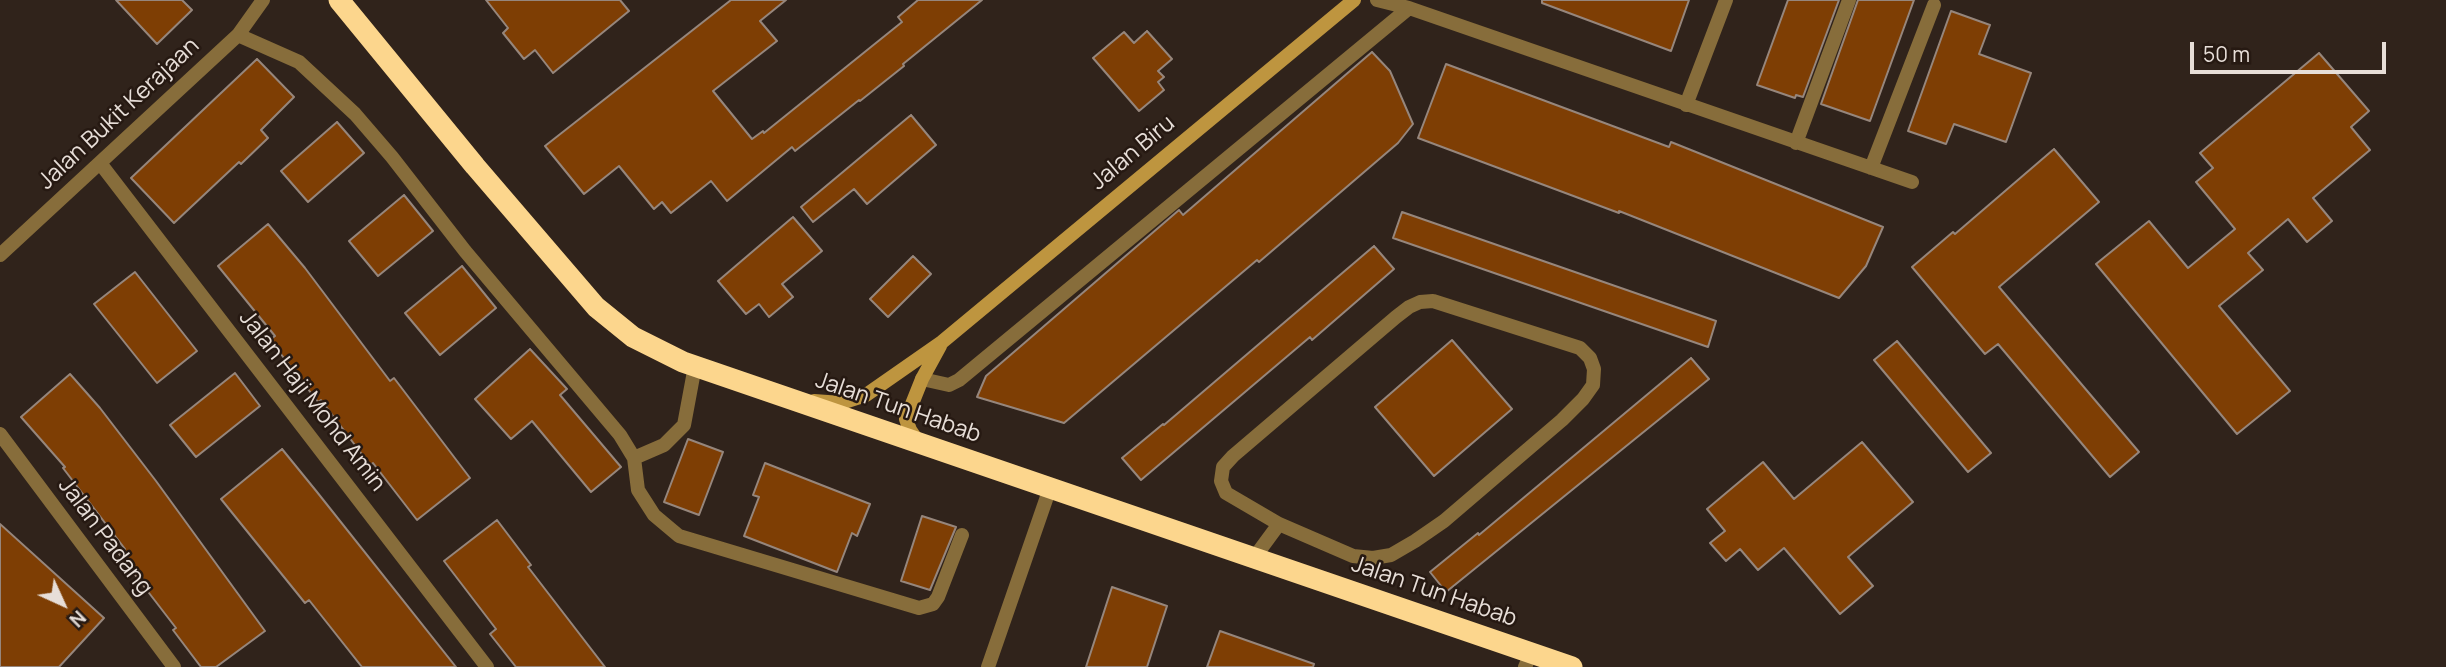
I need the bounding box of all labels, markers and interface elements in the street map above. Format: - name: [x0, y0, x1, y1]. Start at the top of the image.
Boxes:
- scale bar: [2194, 28, 2390, 72]
- street label: Jalan Bukit Kerajaan: [33, 32, 205, 196]
- text: 50 m: [2203, 40, 2250, 68]
- street label: Jalan Biru: [1085, 110, 1181, 196]
- street label: Jalan Haji Mohd Amin: [233, 305, 391, 497]
- street label: Jalan Tun Habab: [812, 367, 984, 449]
- street label: Jalan Padang: [52, 473, 158, 601]
- street label: Jalan Tun Habab: [1348, 551, 1520, 633]
- north arrow: [28, 569, 98, 639]
- text: N: [64, 605, 92, 633]

